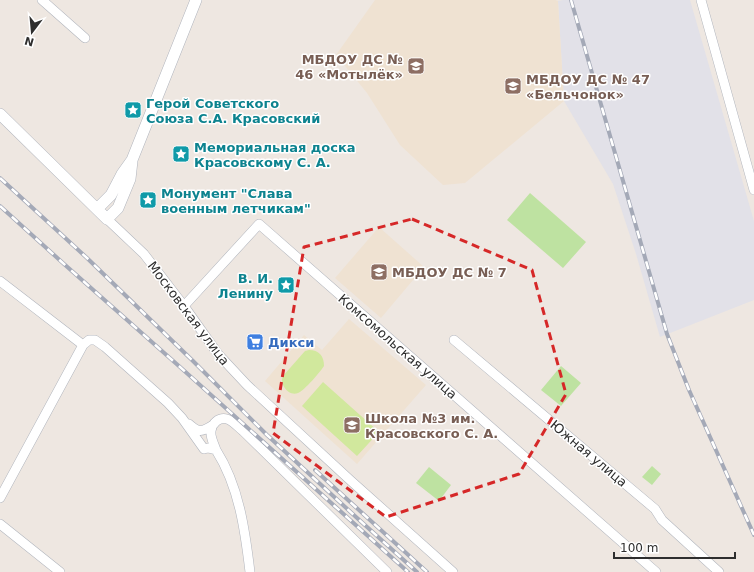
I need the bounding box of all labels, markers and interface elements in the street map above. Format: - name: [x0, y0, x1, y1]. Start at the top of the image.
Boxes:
- north arrow: [12, 12, 52, 52]
- text: N: [23, 34, 36, 49]
- place label: МБДОУ ДC № 46 «Мотылёк»: [295, 52, 403, 82]
- school or university icon: МБДОУ ДC № 46 «Мотылёк»: [406, 56, 426, 76]
- place label: МБДОУ ДС № 47 «Бельчонок»: [526, 72, 650, 102]
- school or university icon: МБДОУ ДС № 47 «Бельчонок»: [503, 76, 523, 96]
- place label: Герой Советского Союза С.А. Красовский: [146, 96, 320, 126]
- place icon: Герой Советского Союза С.А. Красовский: [123, 100, 143, 120]
- place label: Мемориальная доска Красовскому С. А.: [194, 140, 356, 170]
- place icon: Мемориальная доска Красовскому С. А.: [171, 144, 191, 164]
- place label: Монумент "Слава военным летчикам": [161, 186, 311, 216]
- place icon: Монумент "Слава военным летчикам": [138, 190, 158, 210]
- street label: Московская улица: [145, 258, 233, 368]
- school or university icon: МБДОУ ДС № 7: [369, 262, 389, 282]
- place label: МБДОУ ДС № 7: [392, 265, 507, 280]
- place label: В. И. Ленину: [218, 271, 274, 301]
- place icon: В. И. Ленину: [276, 275, 296, 295]
- street label: Комсомольская улица: [335, 291, 460, 402]
- supermarket icon: Дикси: [245, 332, 265, 352]
- place label: Дикси: [268, 335, 314, 350]
- place label: Школа №3 им. Красовского С. А.: [365, 411, 498, 441]
- school or university icon: Школа №3 им. Красовского С. А.: [342, 415, 362, 435]
- street label: Южная улица: [547, 417, 630, 490]
- scale bar: [614, 534, 735, 560]
- text: 100 m: [620, 541, 658, 555]

